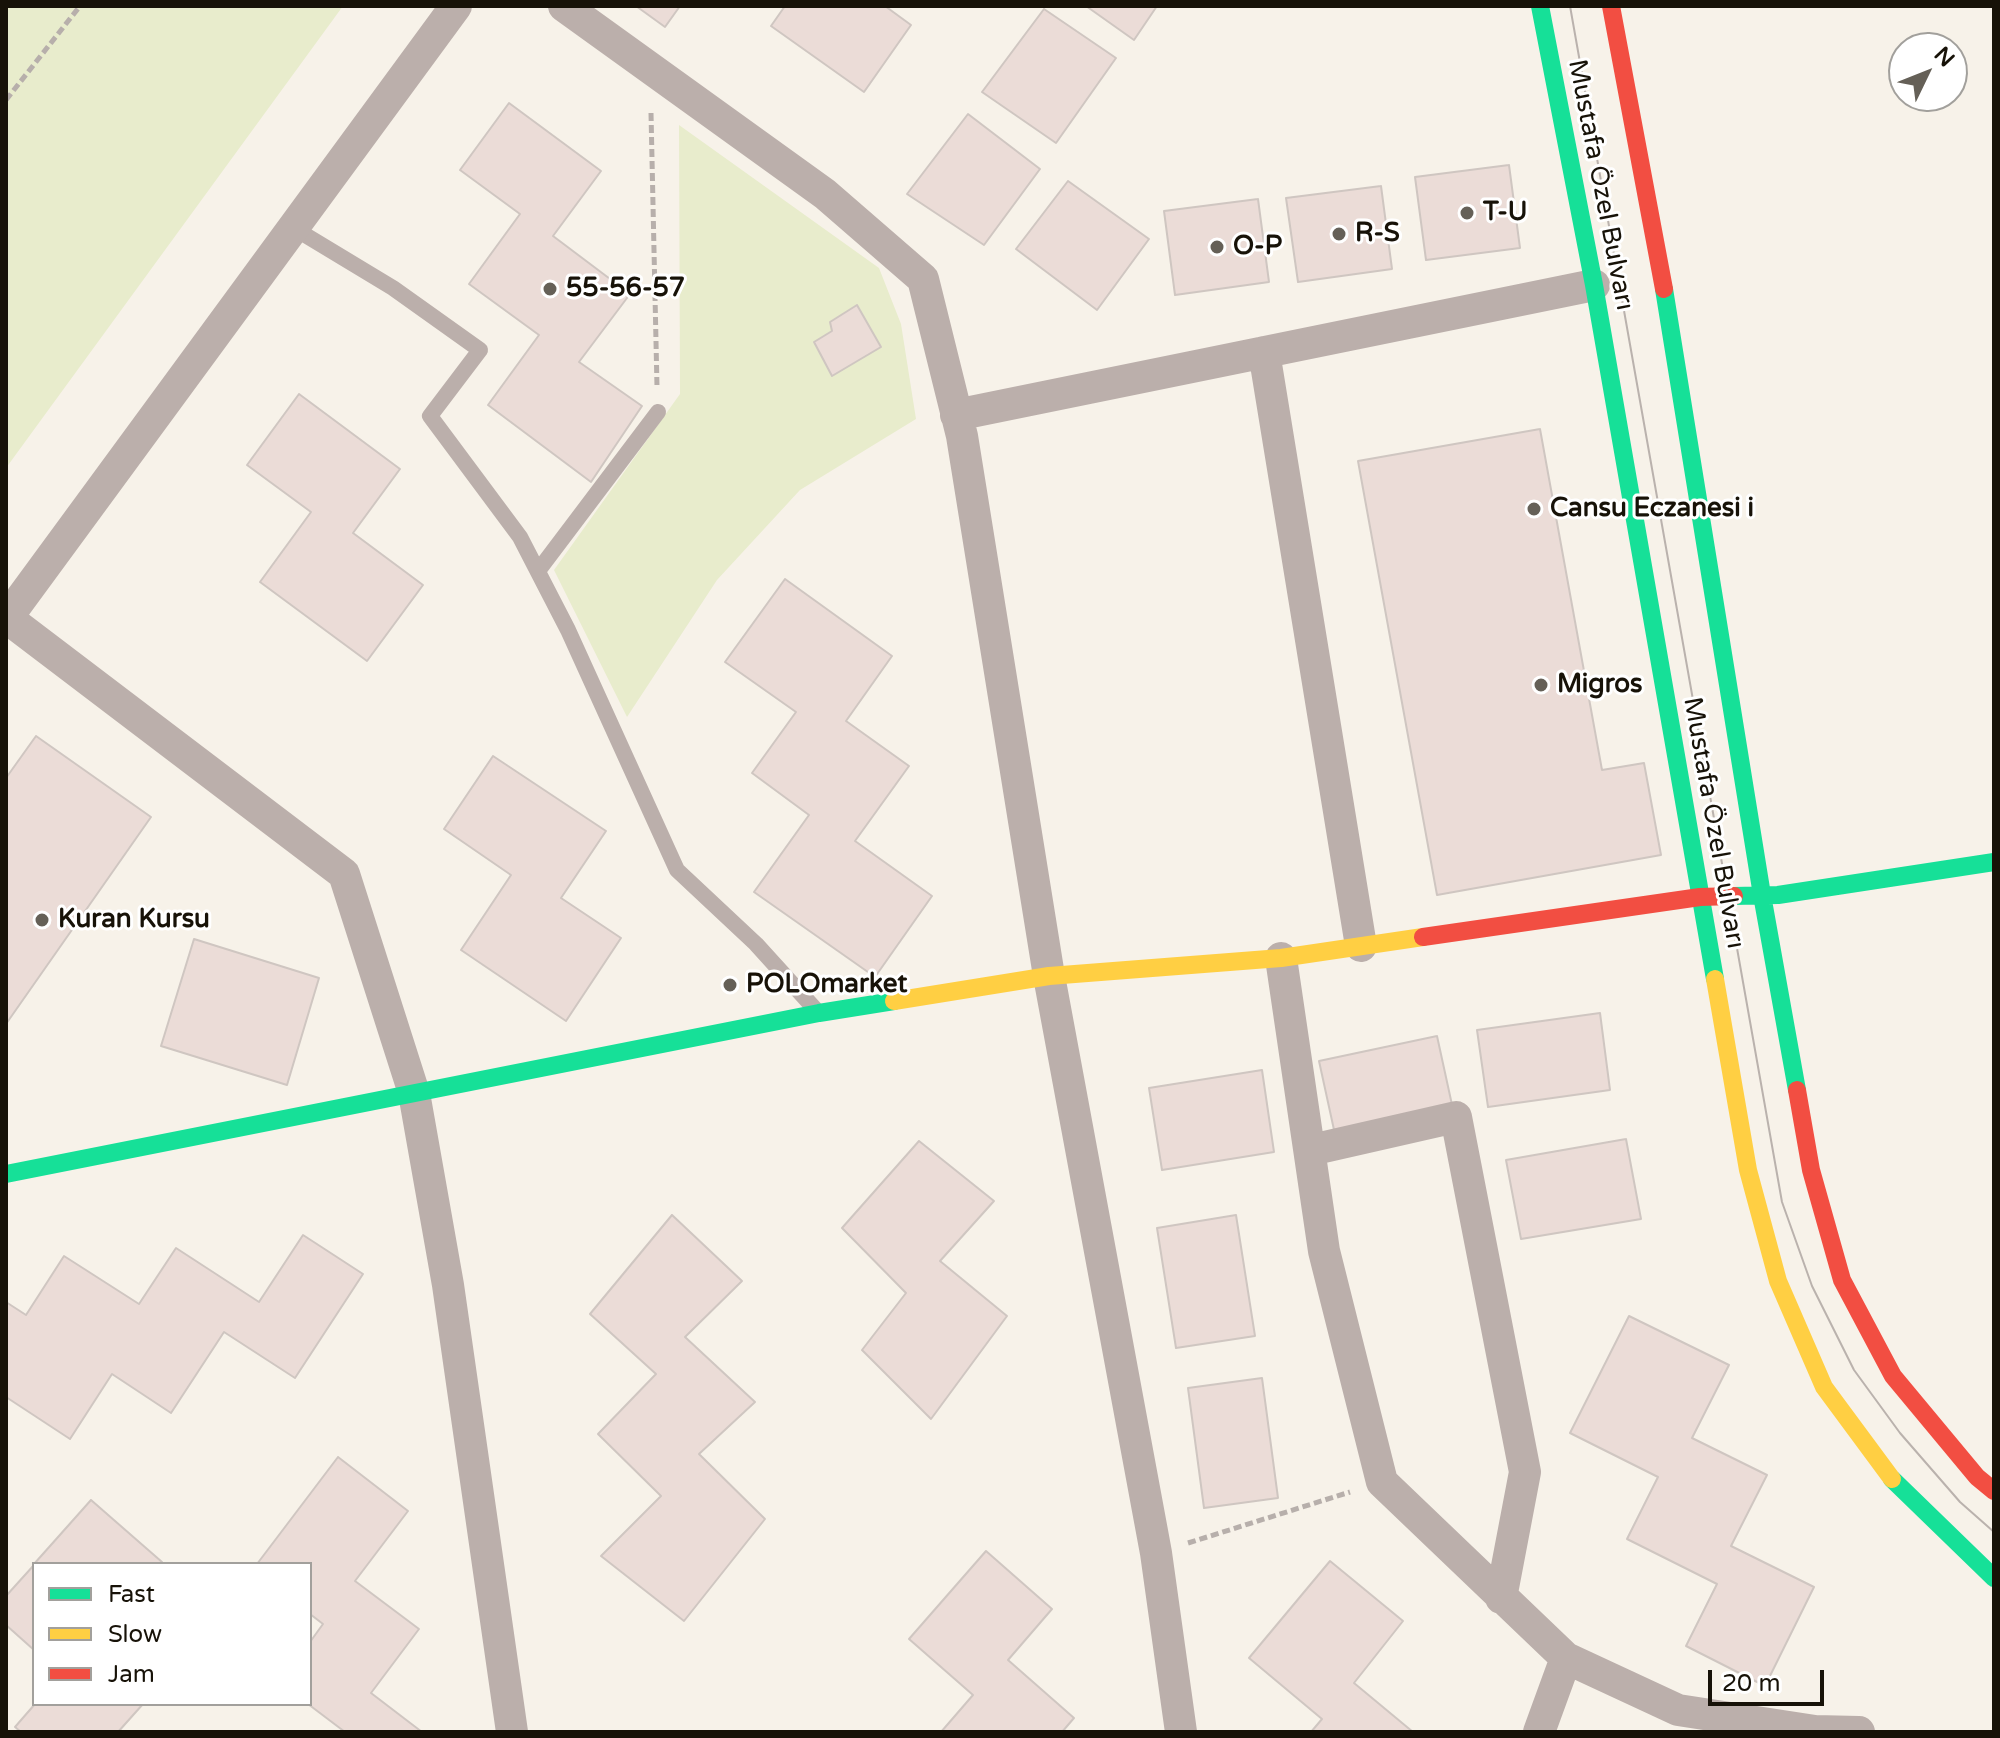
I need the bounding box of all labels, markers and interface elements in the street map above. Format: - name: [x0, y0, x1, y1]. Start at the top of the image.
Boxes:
- north arrow: [1888, 32, 1968, 112]
- text: N: [1929, 42, 1960, 72]
- street label: Mustafa Özel Bulvarı: [1560, 57, 1640, 313]
- place label: T-U: [1483, 197, 1527, 229]
- marker: T-U: [1458, 204, 1476, 222]
- place label: R-S: [1355, 218, 1400, 250]
- marker: R-S: [1330, 225, 1348, 243]
- place label: O-P: [1233, 231, 1282, 263]
- marker: O-P: [1208, 238, 1226, 256]
- place label: 55-56-57: [566, 273, 685, 305]
- marker: 55-56-57: [541, 280, 559, 298]
- place label: Cansu Eczanesi i: [1550, 493, 1754, 525]
- marker: Cansu Eczanesi i: [1525, 500, 1543, 518]
- place label: Migros: [1557, 669, 1643, 701]
- marker: Migros: [1532, 676, 1550, 694]
- street label: Mustafa Özel Bulvarı: [1676, 695, 1750, 951]
- place label: Kuran Kursu: [58, 904, 210, 936]
- marker: Kuran Kursu: [33, 911, 51, 929]
- place label: POLOmarket: [746, 969, 907, 1001]
- marker: POLOmarket: [721, 976, 739, 994]
- legend: [32, 1562, 312, 1706]
- text: Fast: [108, 1580, 155, 1609]
- text: Slow: [108, 1620, 162, 1649]
- scale bar: [1712, 1654, 1828, 1704]
- text: Jam: [108, 1660, 155, 1689]
- text: 20 m: [1722, 1669, 1780, 1698]

